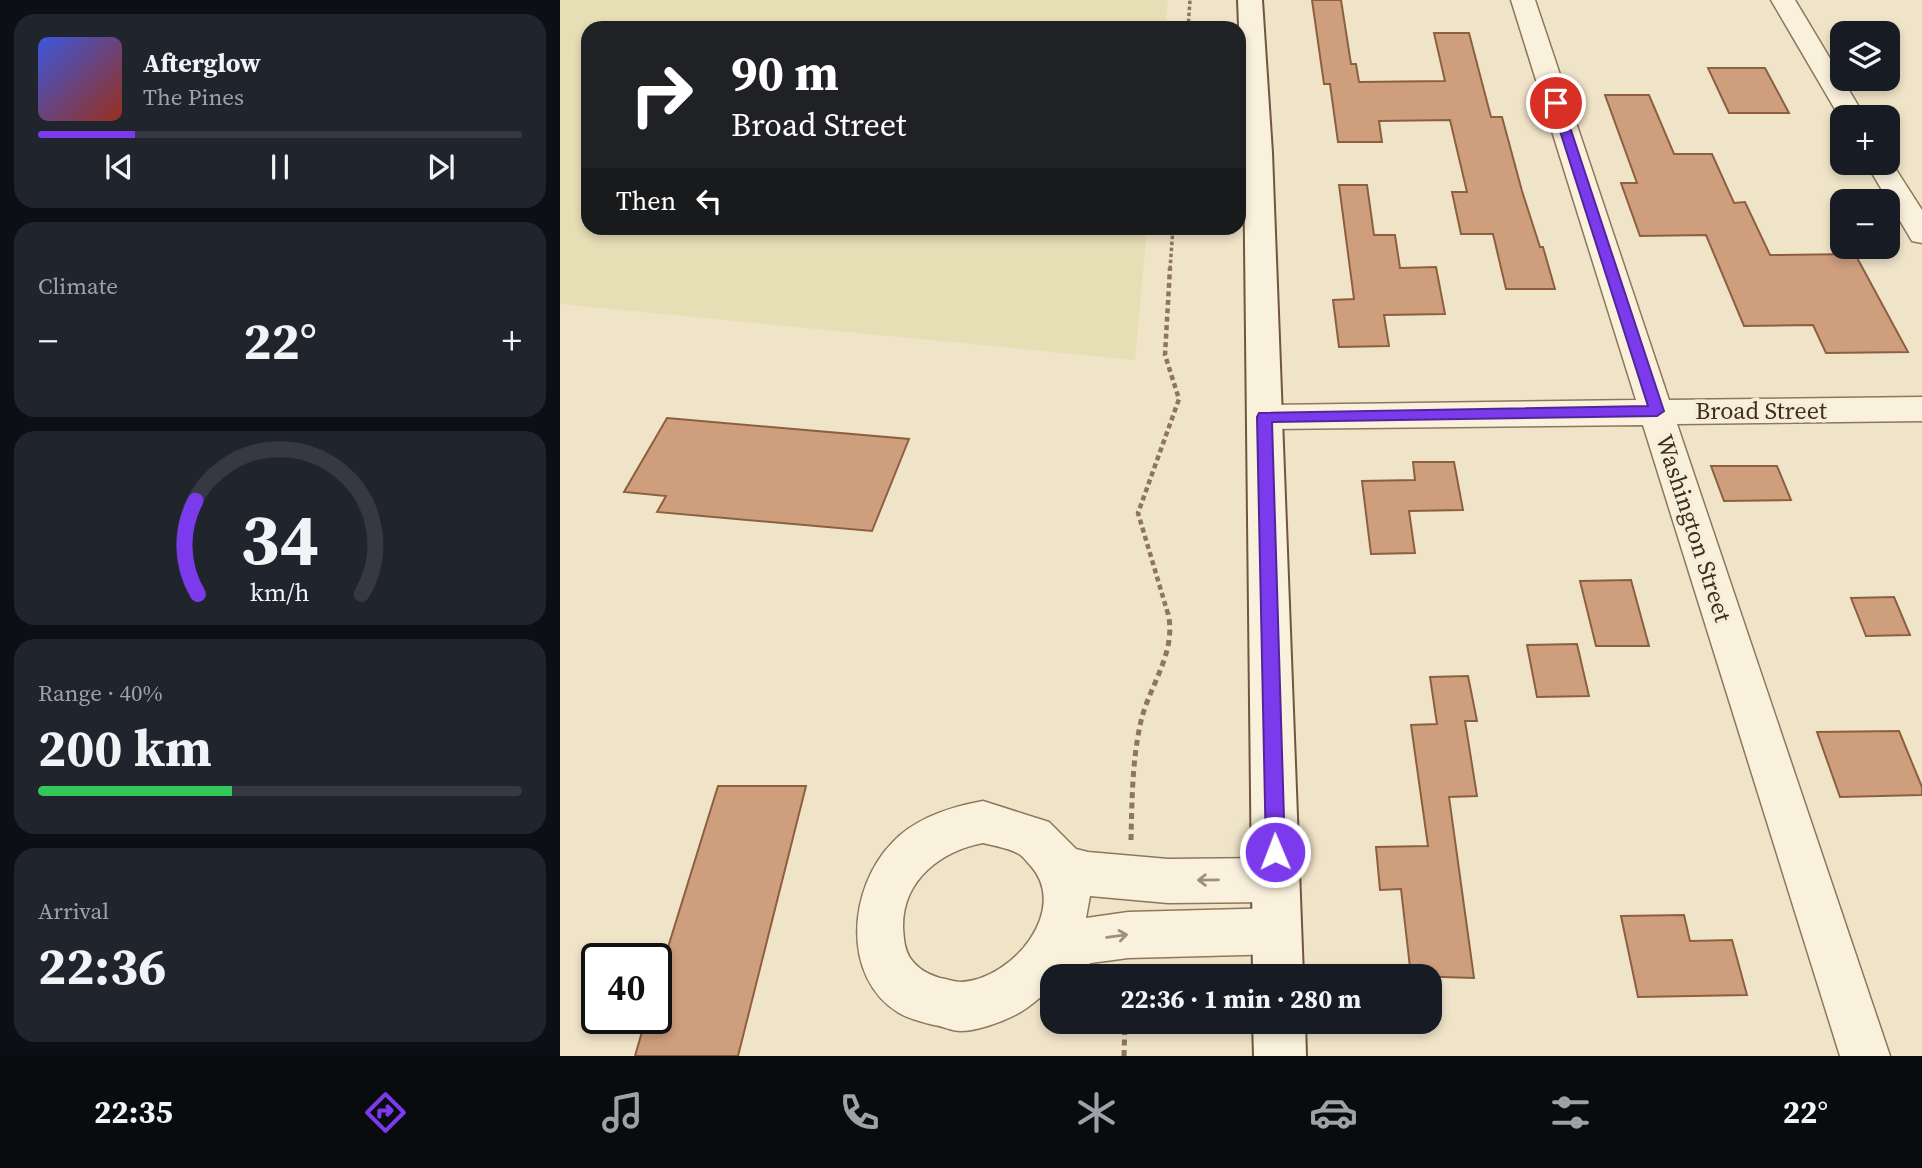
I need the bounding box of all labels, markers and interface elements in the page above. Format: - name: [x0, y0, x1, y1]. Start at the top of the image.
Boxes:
- map controls: [1830, 21, 1900, 259]
- button: layers: [1830, 21, 1900, 91]
- text: 90 m: [731, 39, 839, 106]
- text: Afterglow: [143, 45, 261, 81]
- icon: right: [616, 49, 707, 140]
- pin: [1526, 73, 1586, 133]
- text: The Pines: [143, 81, 244, 113]
- icon: arrive: [1537, 84, 1575, 122]
- text: Broad Street: [731, 103, 907, 147]
- button: +: [1830, 105, 1900, 175]
- icon: previous: [100, 148, 138, 186]
- icon: pause: [261, 148, 299, 186]
- icon: next: [422, 148, 460, 186]
- icon: left: [690, 182, 728, 220]
- text: Then: [616, 183, 676, 219]
- button: −: [1830, 189, 1900, 259]
- text: Climate: [38, 270, 118, 302]
- text: 22°: [243, 305, 317, 376]
- text: −: [38, 315, 58, 367]
- text: +: [502, 315, 522, 367]
- street label: Broad Street: [1695, 394, 1827, 427]
- street label: Washington Street: [1648, 430, 1740, 626]
- text: 34: [241, 489, 319, 588]
- text: km/h: [250, 575, 310, 609]
- text: Range · 40%: [38, 677, 163, 709]
- text: 200 km: [38, 712, 212, 783]
- position arrow: [1238, 815, 1312, 889]
- one-way arrow: [1196, 873, 1219, 887]
- text: Arrival: [38, 895, 109, 927]
- text: 22:36: [38, 930, 166, 1001]
- one-way arrow: [1105, 930, 1128, 943]
- speed limit sign: 40: [581, 943, 672, 1034]
- text: 22:36 · 1 min · 280 m: [1121, 981, 1361, 1017]
- icon: directions: [361, 1088, 410, 1137]
- icon: music: [598, 1088, 647, 1137]
- icon: phone: [835, 1088, 884, 1137]
- icon: climate: [1072, 1088, 1121, 1137]
- icon: car: [1309, 1088, 1358, 1137]
- icon: filters: [1546, 1088, 1595, 1137]
- text: 22:35: [94, 1090, 173, 1134]
- text: 22°: [1783, 1090, 1828, 1134]

